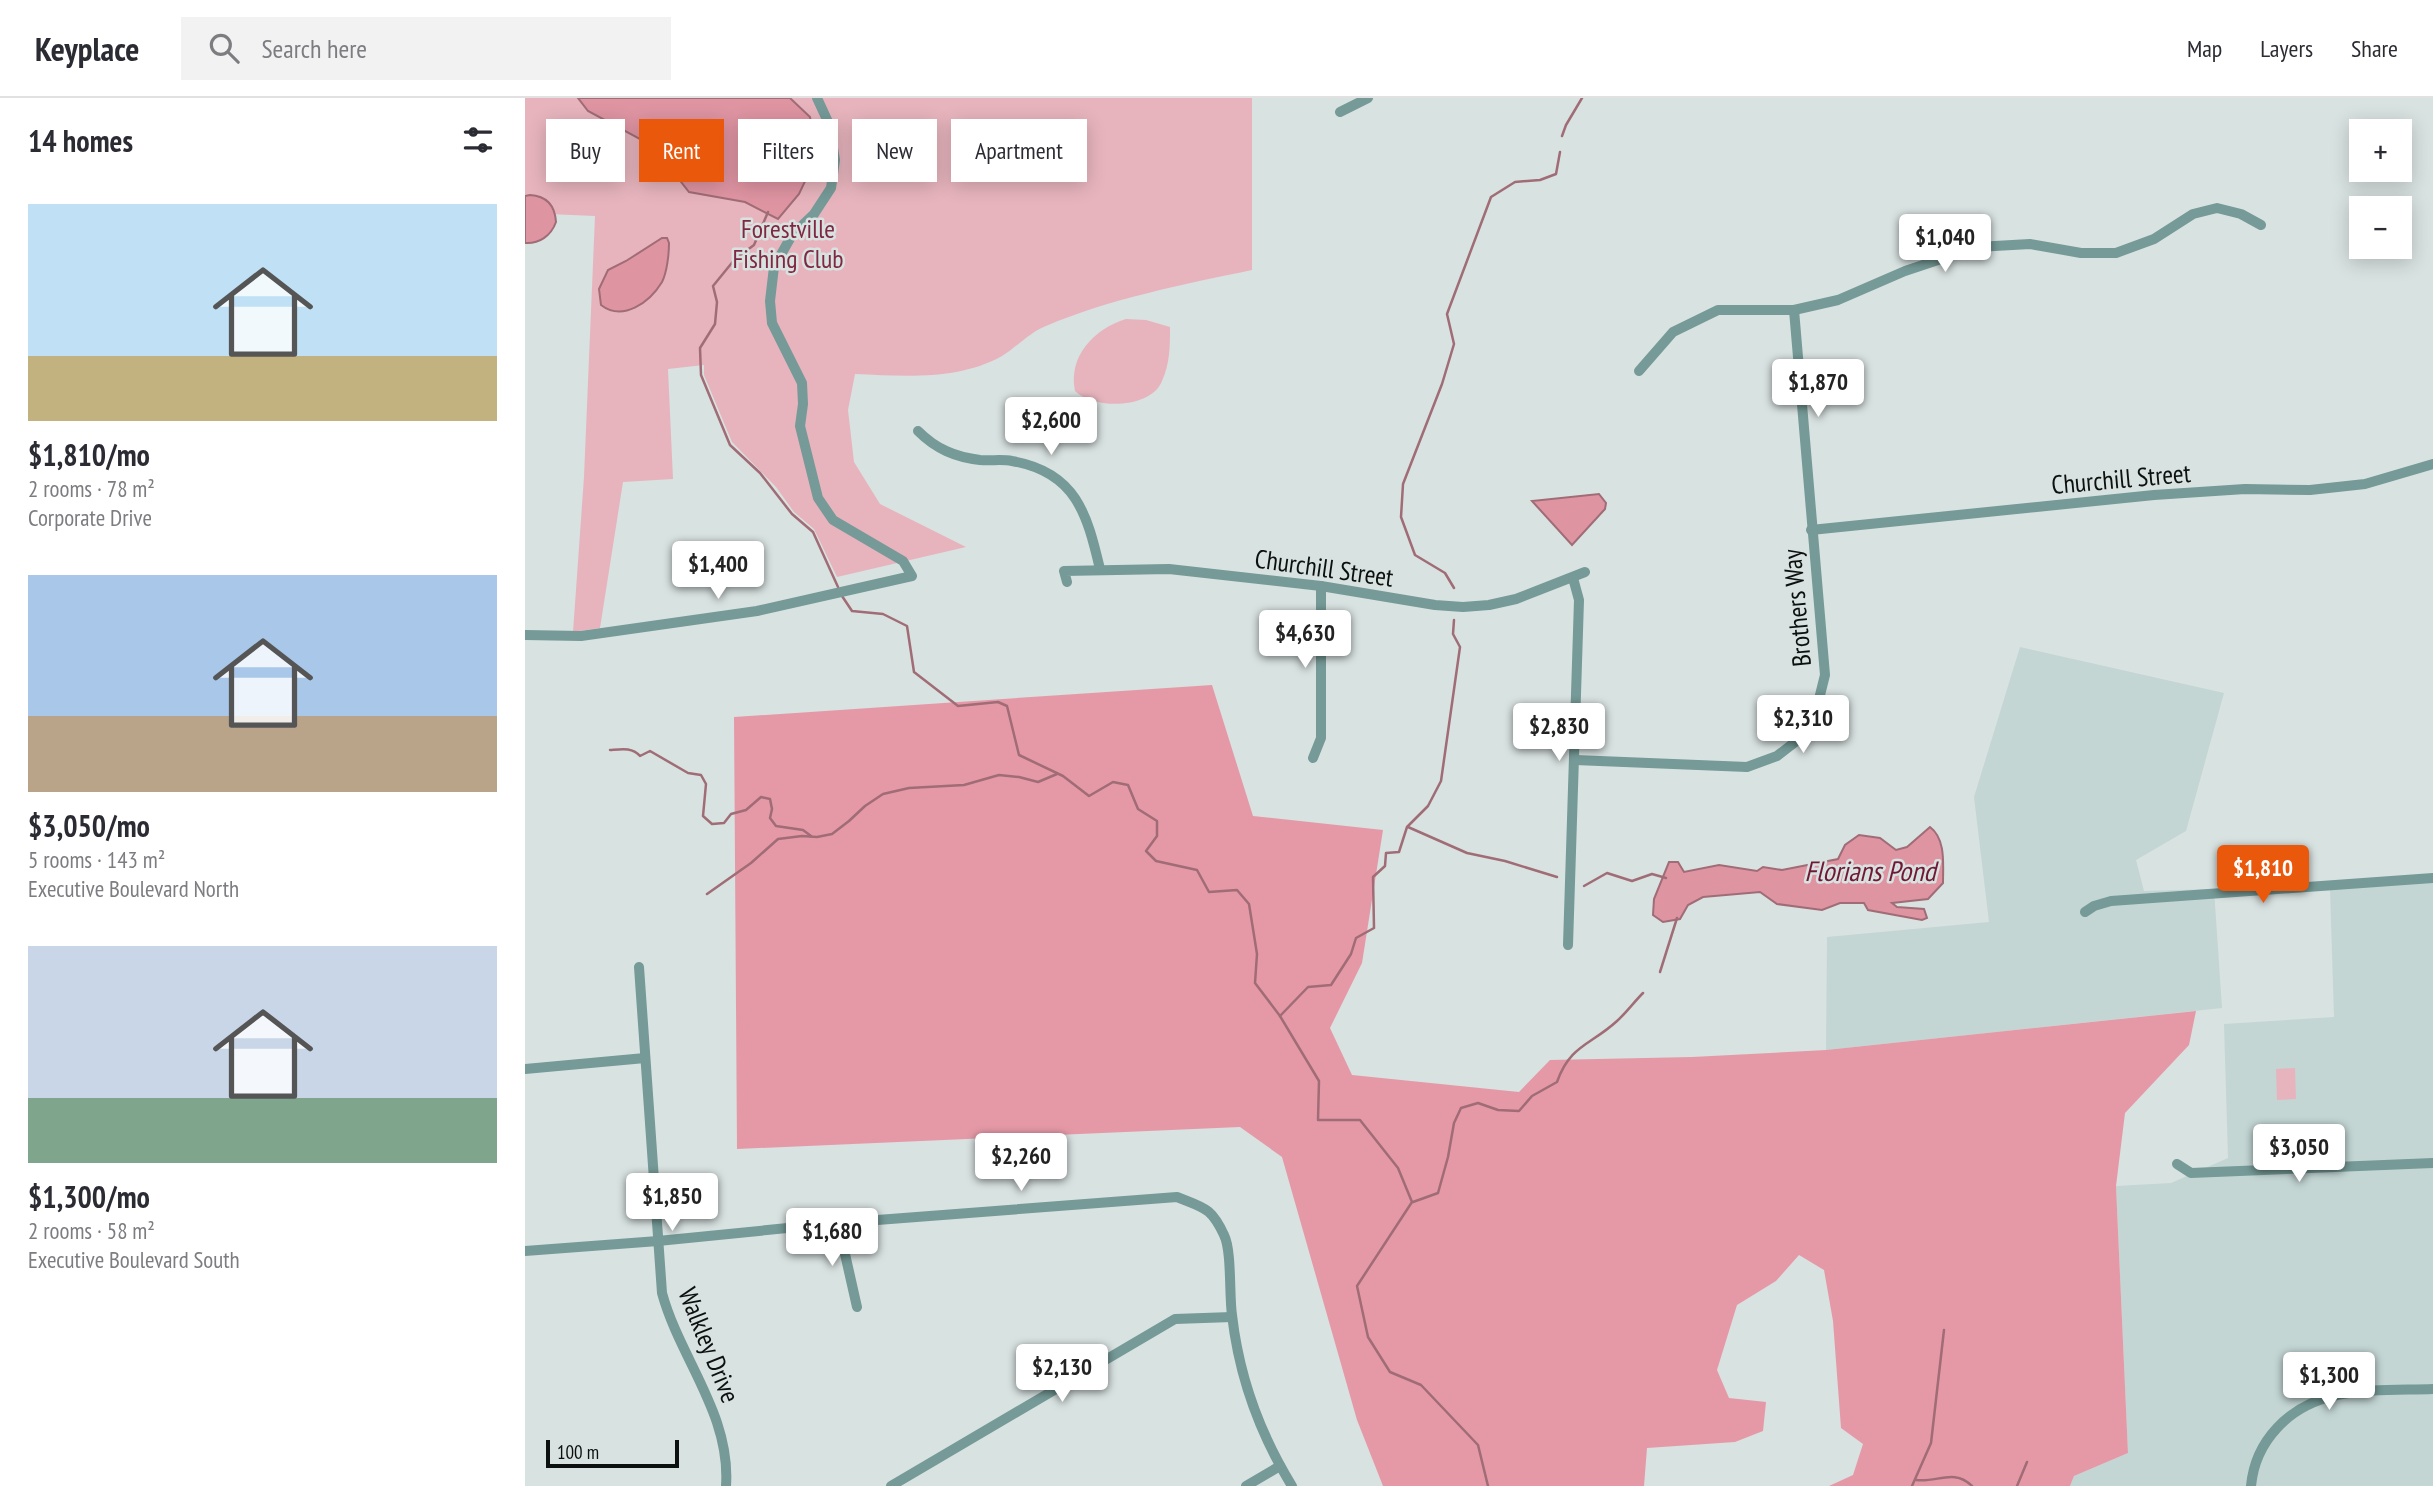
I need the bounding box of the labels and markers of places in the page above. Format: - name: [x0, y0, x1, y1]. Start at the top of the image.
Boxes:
- pin: $1,040: [1888, 214, 2002, 274]
- pin: $1,870: [1761, 360, 1875, 419]
- pin: $2,600: [994, 398, 1108, 457]
- pin: $1,400: [661, 542, 775, 601]
- pin: $4,630: [1248, 610, 1362, 670]
- pin: $2,310: [1746, 696, 1860, 755]
- pin: $2,830: [1502, 704, 1616, 763]
- pin: $1,810: [2206, 846, 2320, 905]
- pin: $3,050: [2242, 1124, 2356, 1184]
- pin: $2,260: [964, 1134, 1078, 1193]
- pin: $1,850: [615, 1174, 729, 1233]
- pin: $1,680: [775, 1208, 889, 1268]
- pin: $2,130: [1005, 1344, 1119, 1404]
- pin: $1,300: [2272, 1352, 2386, 1412]

